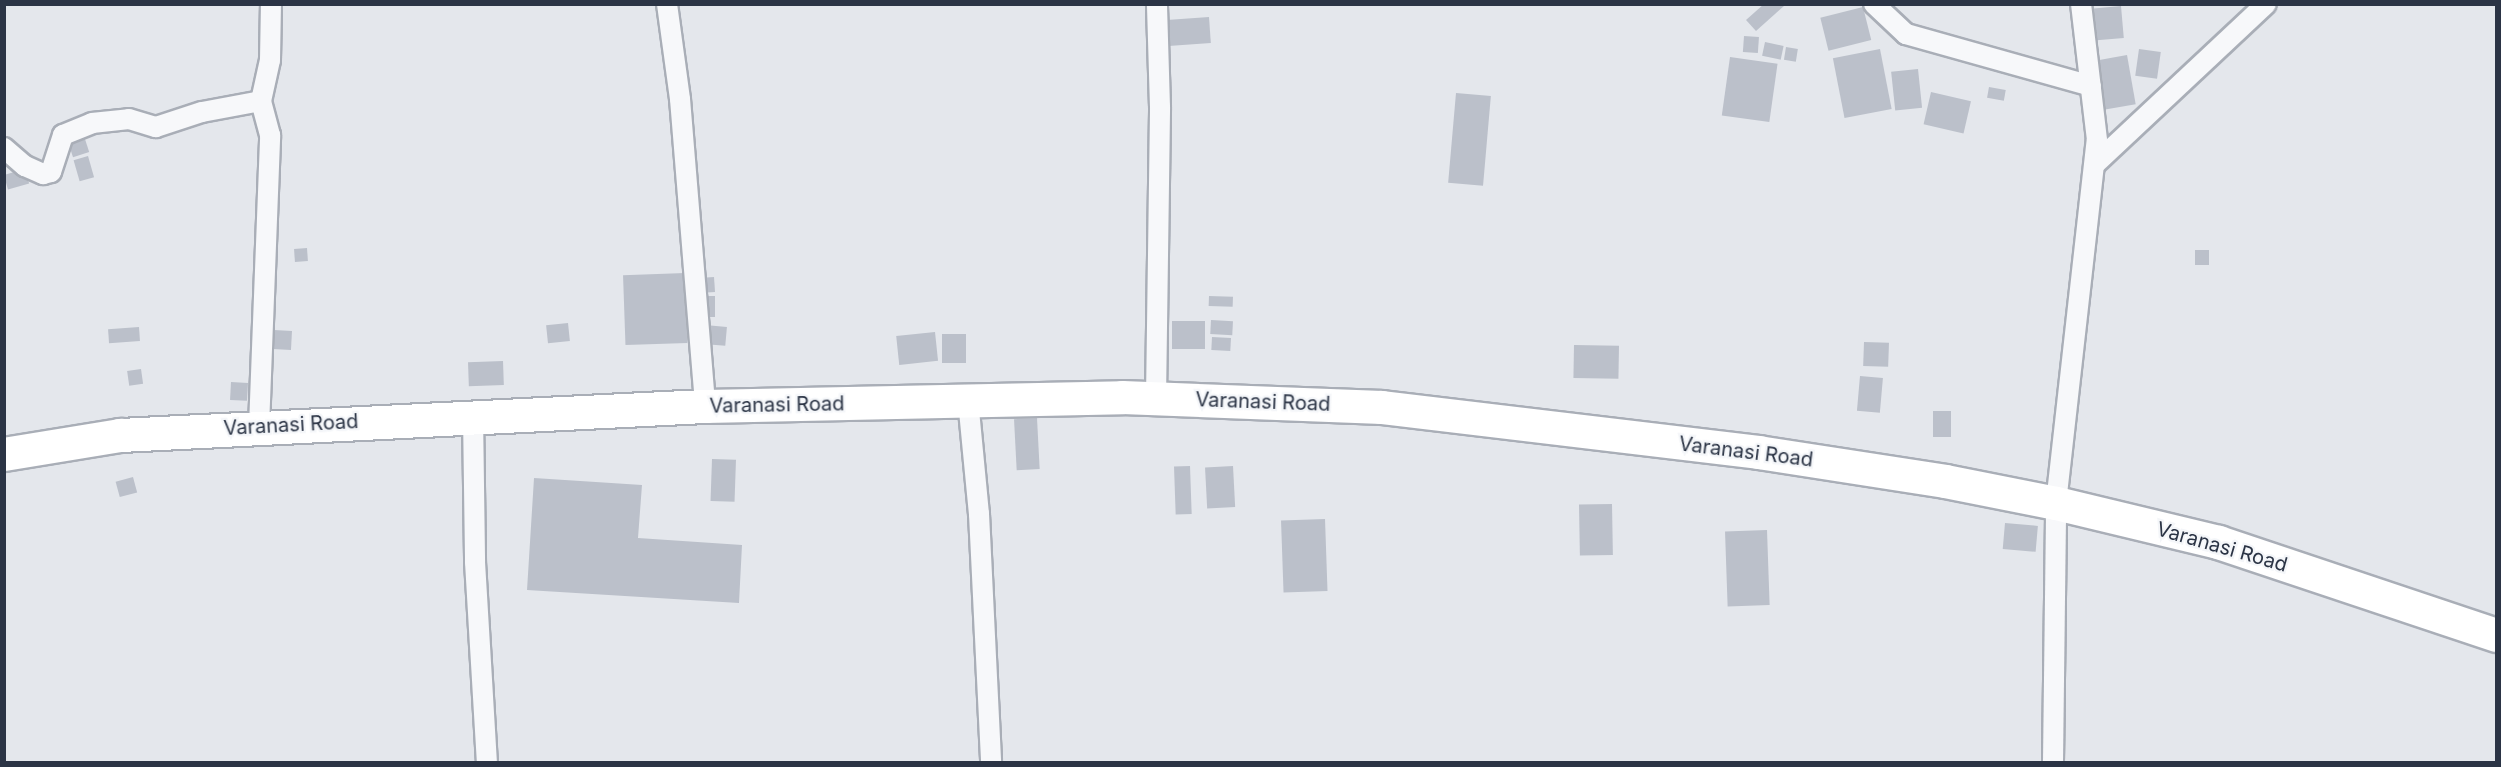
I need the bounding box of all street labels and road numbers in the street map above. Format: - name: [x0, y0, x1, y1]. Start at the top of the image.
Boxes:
- street label: Varanasi Road: [1195, 388, 1331, 416]
- street label: Varanasi Road: [709, 392, 845, 418]
- street label: Varanasi Road: [223, 409, 359, 441]
- street label: Varanasi Road: [1677, 432, 1815, 472]
- street label: Varanasi Road: [2154, 517, 2290, 577]

